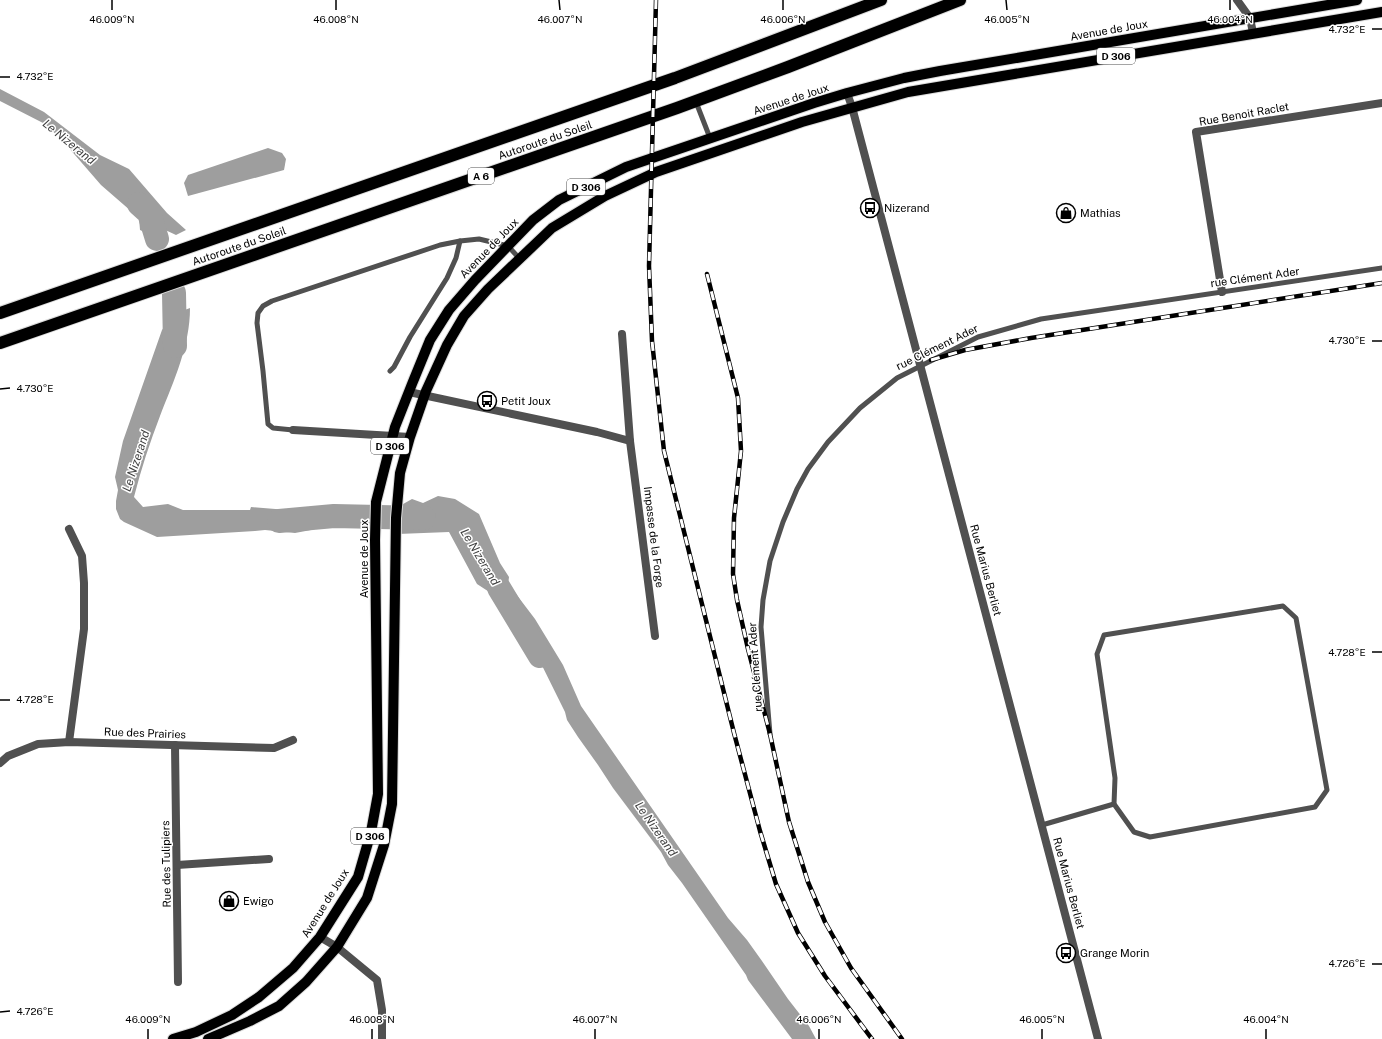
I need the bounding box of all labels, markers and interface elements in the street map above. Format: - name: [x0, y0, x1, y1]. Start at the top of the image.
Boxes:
- text: 46.009°N: [89, 13, 135, 25]
- text: 46.008°N: [313, 13, 359, 25]
- text: 46.007°N: [538, 13, 582, 25]
- text: 46.006°N: [760, 13, 806, 25]
- text: 46.005°N: [984, 13, 1030, 25]
- text: 46.004°N: [1207, 13, 1253, 25]
- street label: Avenue de Joux: [1069, 17, 1149, 43]
- text: 4.732°E: [1329, 23, 1365, 35]
- road number: D 306: [1097, 48, 1135, 64]
- text: 4.732°E: [17, 70, 53, 82]
- street label: Avenue de Joux: [752, 81, 830, 117]
- street label: Rue Benoit Raclet: [1198, 100, 1290, 128]
- water label: Le Nizerand: [40, 116, 98, 168]
- street label: Autoroute du Soleil: [496, 118, 594, 162]
- road number: A 6: [468, 168, 494, 184]
- road number: D 306: [567, 179, 605, 195]
- bus stop icon: Nizerand: [859, 197, 881, 219]
- place label: Nizerand: [884, 202, 930, 214]
- shop icon: Mathias: [1055, 202, 1077, 224]
- place label: Mathias: [1080, 207, 1121, 219]
- street label: Avenue de Joux: [457, 216, 521, 280]
- street label: Autoroute du Soleil: [190, 224, 288, 268]
- street label: rue Clément Ader: [1210, 265, 1300, 289]
- street label: rue Clément Ader: [894, 322, 980, 372]
- text: 4.730°E: [1328, 334, 1366, 346]
- text: 4.730°E: [16, 382, 54, 394]
- bus stop icon: Petit Joux: [476, 390, 498, 412]
- place label: Petit Joux: [501, 395, 551, 407]
- water label: Le Nizerand: [119, 428, 153, 494]
- road number: D 306: [371, 438, 409, 454]
- street label: Impasse de la Forge: [642, 486, 666, 588]
- street label: Avenue de Joux: [358, 520, 370, 598]
- street label: Rue Marius Berliet: [968, 523, 1004, 617]
- water label: Le Nizerand: [458, 526, 502, 588]
- street label: rue Clément Ader: [746, 622, 764, 712]
- text: 4.728°E: [1328, 646, 1366, 658]
- text: 4.728°E: [16, 693, 54, 705]
- street label: Rue des Prairies: [104, 726, 187, 740]
- water label: Le Nizerand: [632, 799, 680, 859]
- street label: Rue des Tulipiers: [159, 820, 173, 908]
- road number: D 306: [351, 828, 389, 844]
- street label: Rue Marius Berliet: [1051, 836, 1087, 930]
- street label: Avenue de Joux: [299, 866, 351, 940]
- shop icon: Ewigo: [218, 890, 240, 912]
- place label: Ewigo: [243, 895, 274, 907]
- bus stop icon: Grange Morin: [1055, 942, 1077, 964]
- place label: Grange Morin: [1080, 947, 1149, 959]
- text: 4.726°E: [1328, 957, 1366, 969]
- text: 4.726°E: [16, 1005, 54, 1017]
- text: 46.009°N: [125, 1013, 171, 1025]
- text: 46.008°N: [349, 1013, 395, 1025]
- text: 46.007°N: [573, 1013, 617, 1025]
- text: 46.006°N: [796, 1013, 842, 1025]
- text: 46.005°N: [1019, 1013, 1065, 1025]
- text: 46.004°N: [1243, 1013, 1289, 1025]

